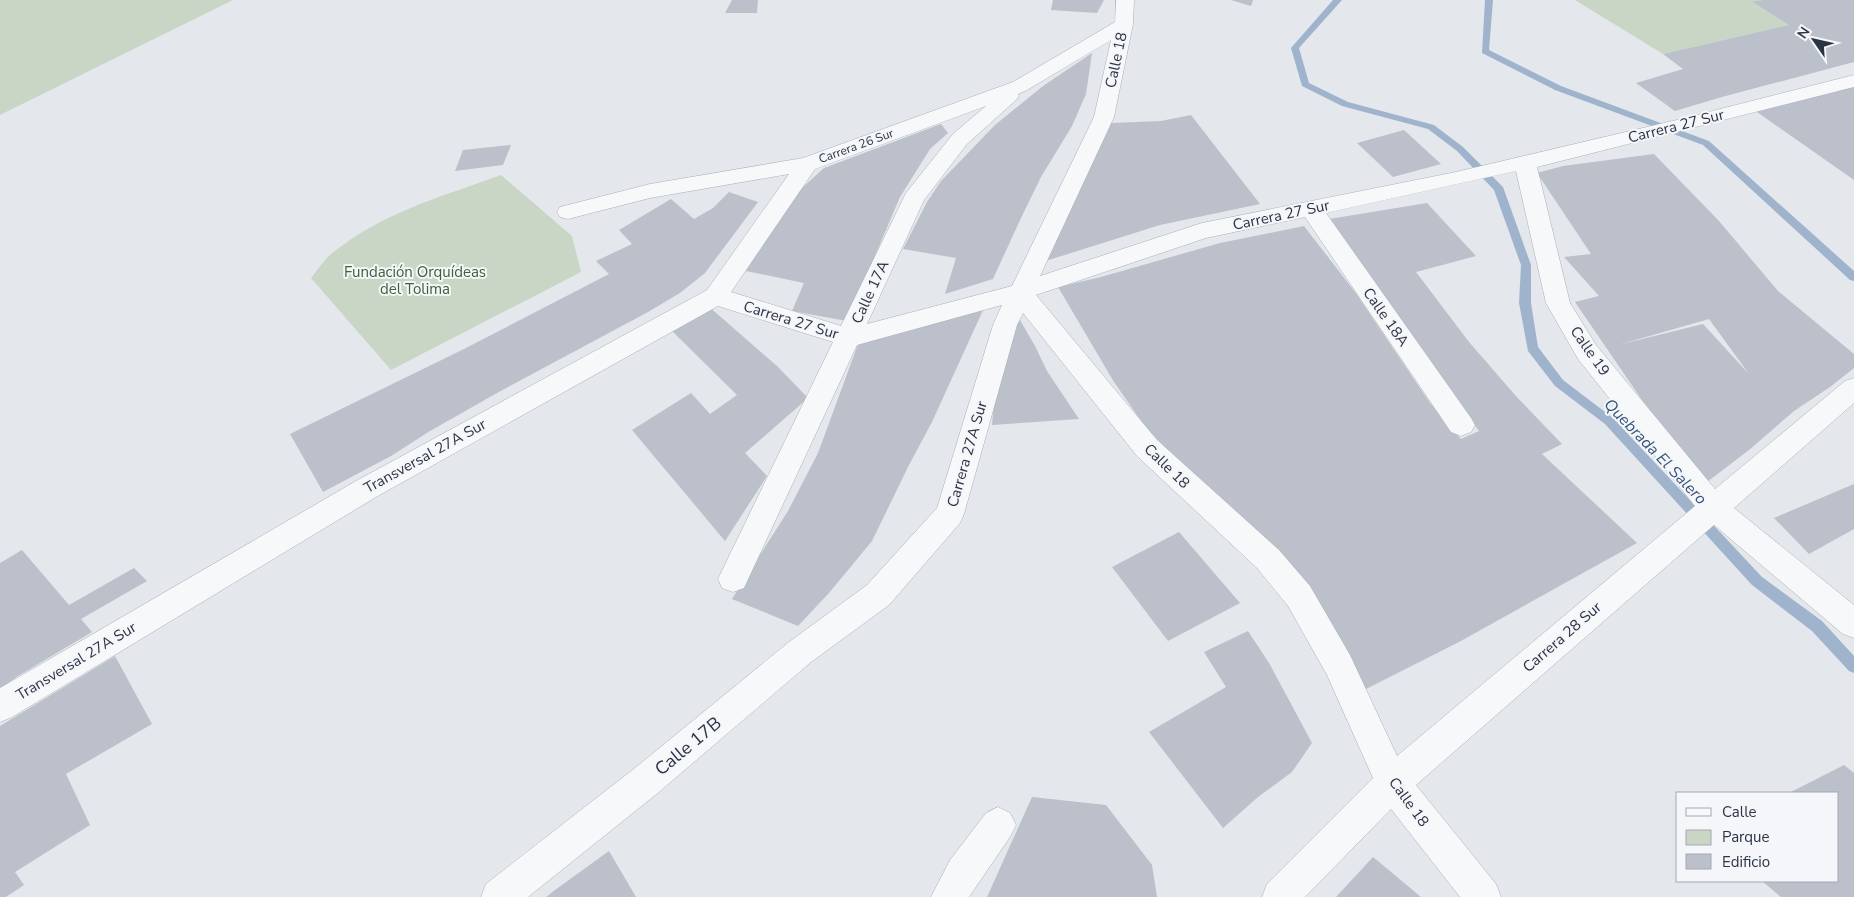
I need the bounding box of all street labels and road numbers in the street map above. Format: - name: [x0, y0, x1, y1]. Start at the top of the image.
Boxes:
- street label: Calle 18: [1100, 30, 1132, 90]
- street label: Carrera 27 Sur: [1626, 104, 1727, 148]
- street label: Carrera 26 Sur: [816, 125, 896, 167]
- street label: Carrera 27 Sur: [1231, 195, 1332, 235]
- street label: Calle 17A: [847, 257, 893, 327]
- street label: Calle 18A: [1358, 284, 1414, 350]
- street label: Carrera 27 Sur: [741, 296, 842, 344]
- street label: Calle 19: [1566, 322, 1614, 380]
- street label: Carrera 27A Sur: [942, 398, 992, 509]
- street label: Transversal 27A Sur: [360, 414, 490, 498]
- street label: Calle 18: [1140, 439, 1194, 493]
- street label: Carrera 28 Sur: [1518, 597, 1606, 677]
- street label: Transversal 27A Sur: [12, 617, 140, 705]
- street label: Calle 17B: [650, 711, 726, 781]
- street label: Calle 18: [1384, 773, 1434, 831]

